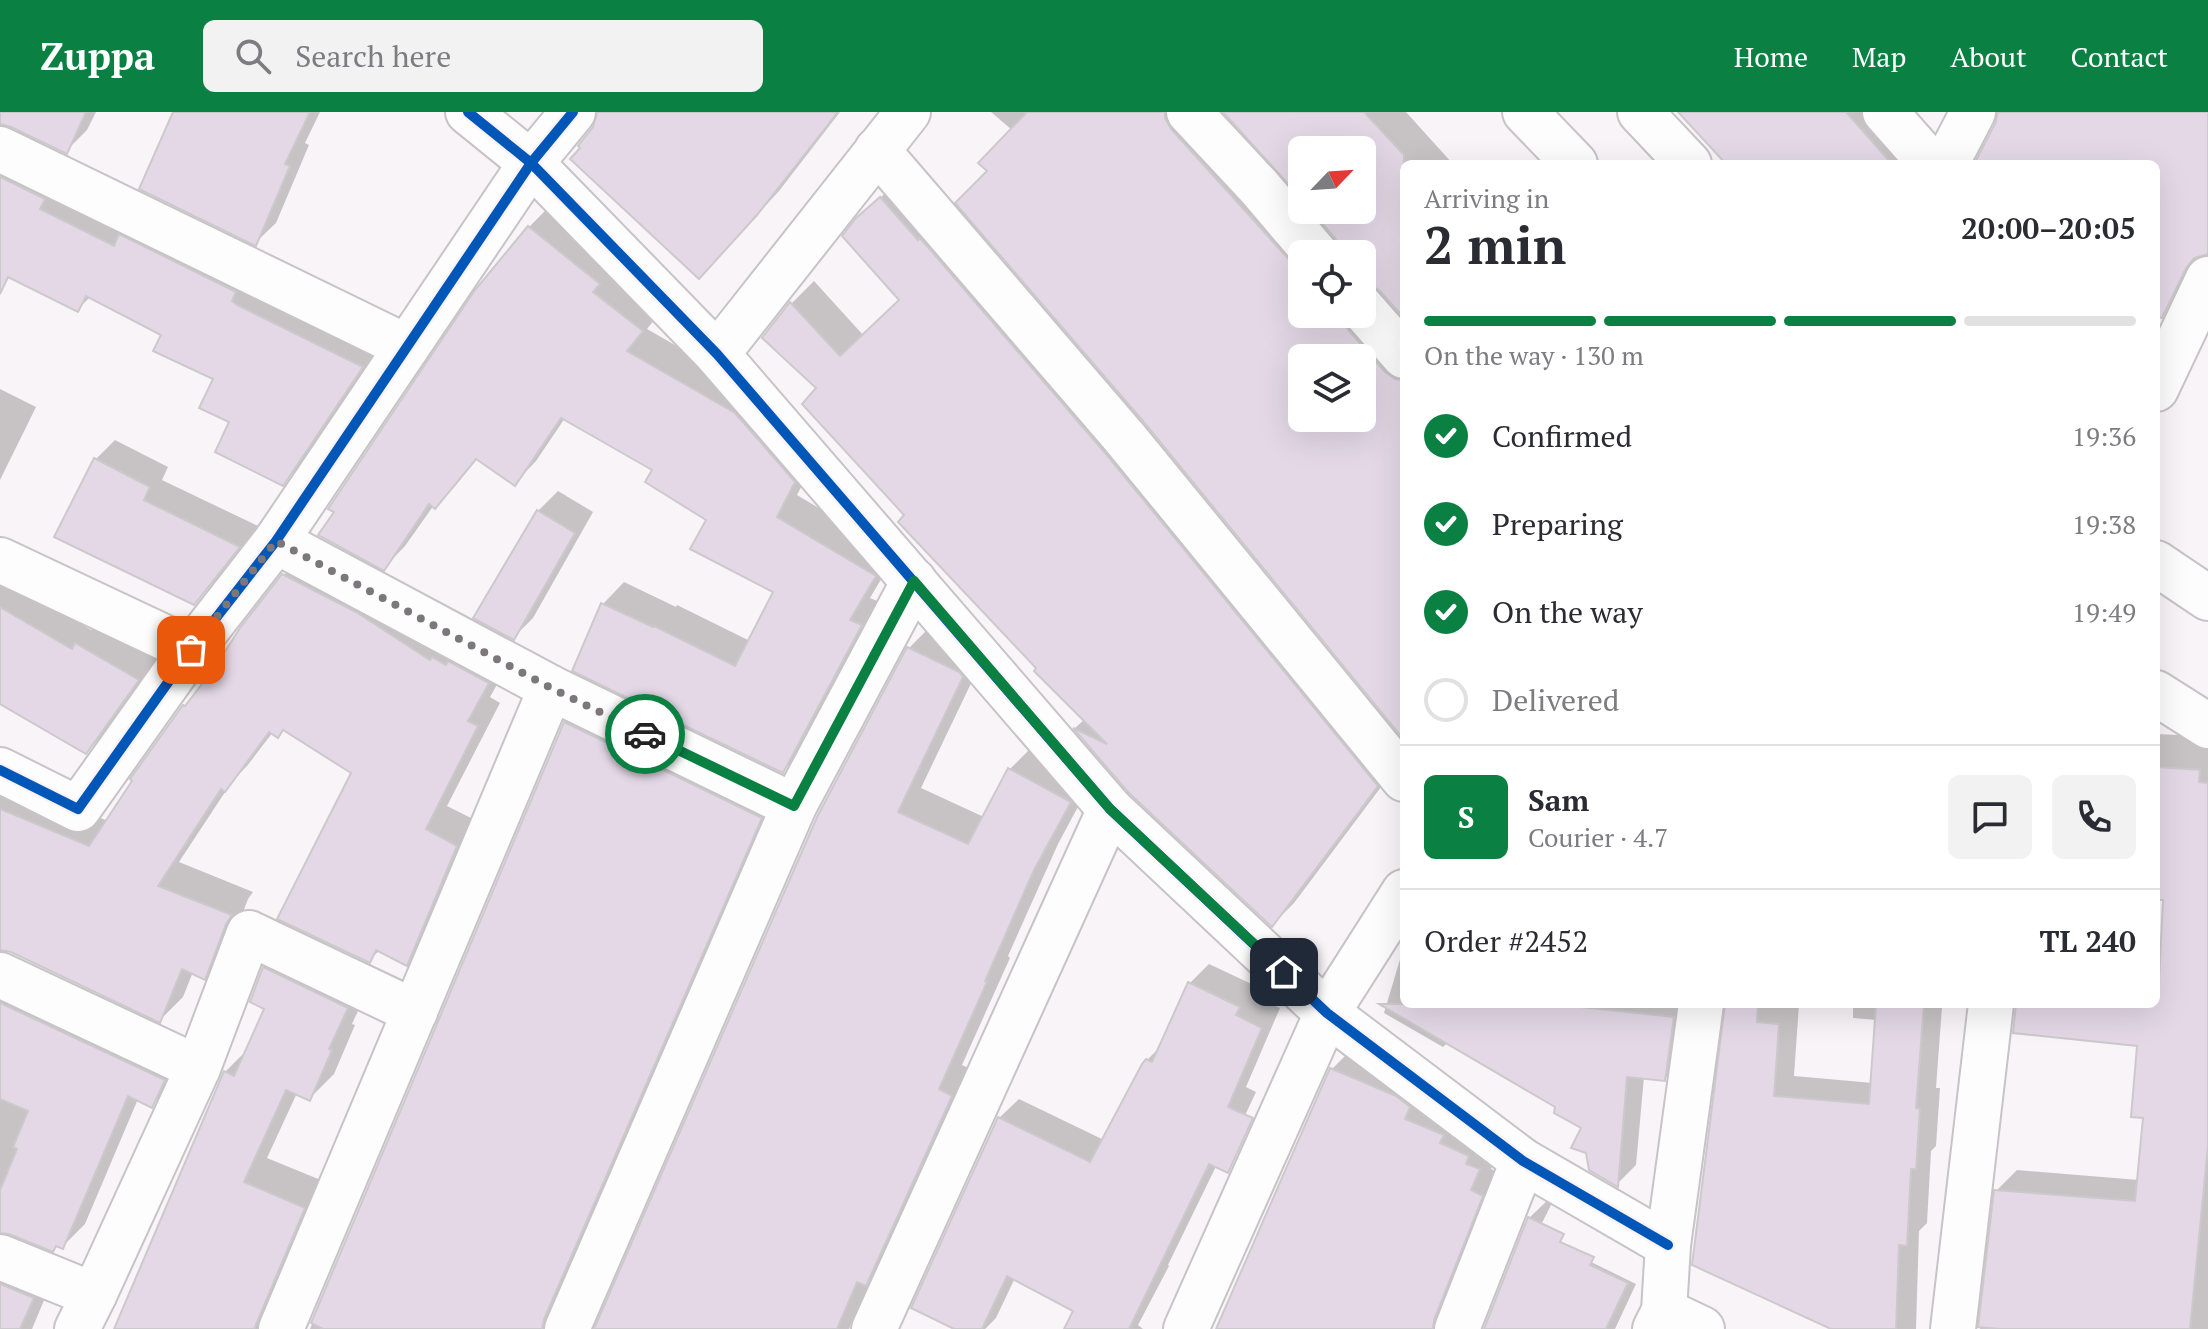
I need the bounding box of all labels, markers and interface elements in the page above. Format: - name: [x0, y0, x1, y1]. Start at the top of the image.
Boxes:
- search box: [203, 20, 763, 92]
- text: Zuppa: [40, 31, 155, 81]
- icon: search: [231, 34, 275, 78]
- text: Search here: [295, 36, 451, 76]
- text: Home: [1734, 38, 1808, 75]
- text: Map: [1852, 38, 1906, 75]
- text: About: [1950, 38, 2027, 75]
- text: Contact: [2071, 38, 2168, 75]
- north arrow: [1288, 136, 1376, 224]
- map controls: [1288, 136, 1376, 432]
- text: Arriving in: [1424, 181, 1549, 215]
- text: 20:00–20:05: [1961, 208, 2136, 248]
- text: 2 min: [1424, 210, 1566, 279]
- button: locate: [1288, 240, 1376, 328]
- text: On the way · 130 m: [1424, 338, 1644, 372]
- button: layers: [1288, 344, 1376, 432]
- icon: check: [1424, 414, 1468, 458]
- text: Confirmed: [1492, 416, 1632, 456]
- text: 19:36: [2072, 419, 2136, 453]
- icon: check: [1424, 502, 1468, 546]
- text: Preparing: [1492, 504, 1623, 544]
- text: 19:38: [2072, 507, 2136, 541]
- icon: check: [1424, 590, 1468, 634]
- text: On the way: [1492, 592, 1643, 632]
- text: 19:49: [2072, 595, 2136, 629]
- pin: [157, 616, 225, 684]
- icon: bag: [169, 628, 213, 672]
- text: Delivered: [1492, 680, 1619, 720]
- courier: [605, 694, 685, 774]
- icon: car: [623, 712, 667, 756]
- button: chat: [1948, 775, 2032, 859]
- button: phone: [2052, 775, 2136, 859]
- text: Sam: [1528, 780, 1589, 820]
- text: S: [1458, 797, 1474, 837]
- text: Courier · 4.7: [1528, 820, 1668, 854]
- text: Order #2452: [1424, 921, 1588, 961]
- text: TL 240: [2040, 921, 2136, 961]
- pin: [1250, 938, 1318, 1006]
- icon: home: [1262, 950, 1306, 994]

